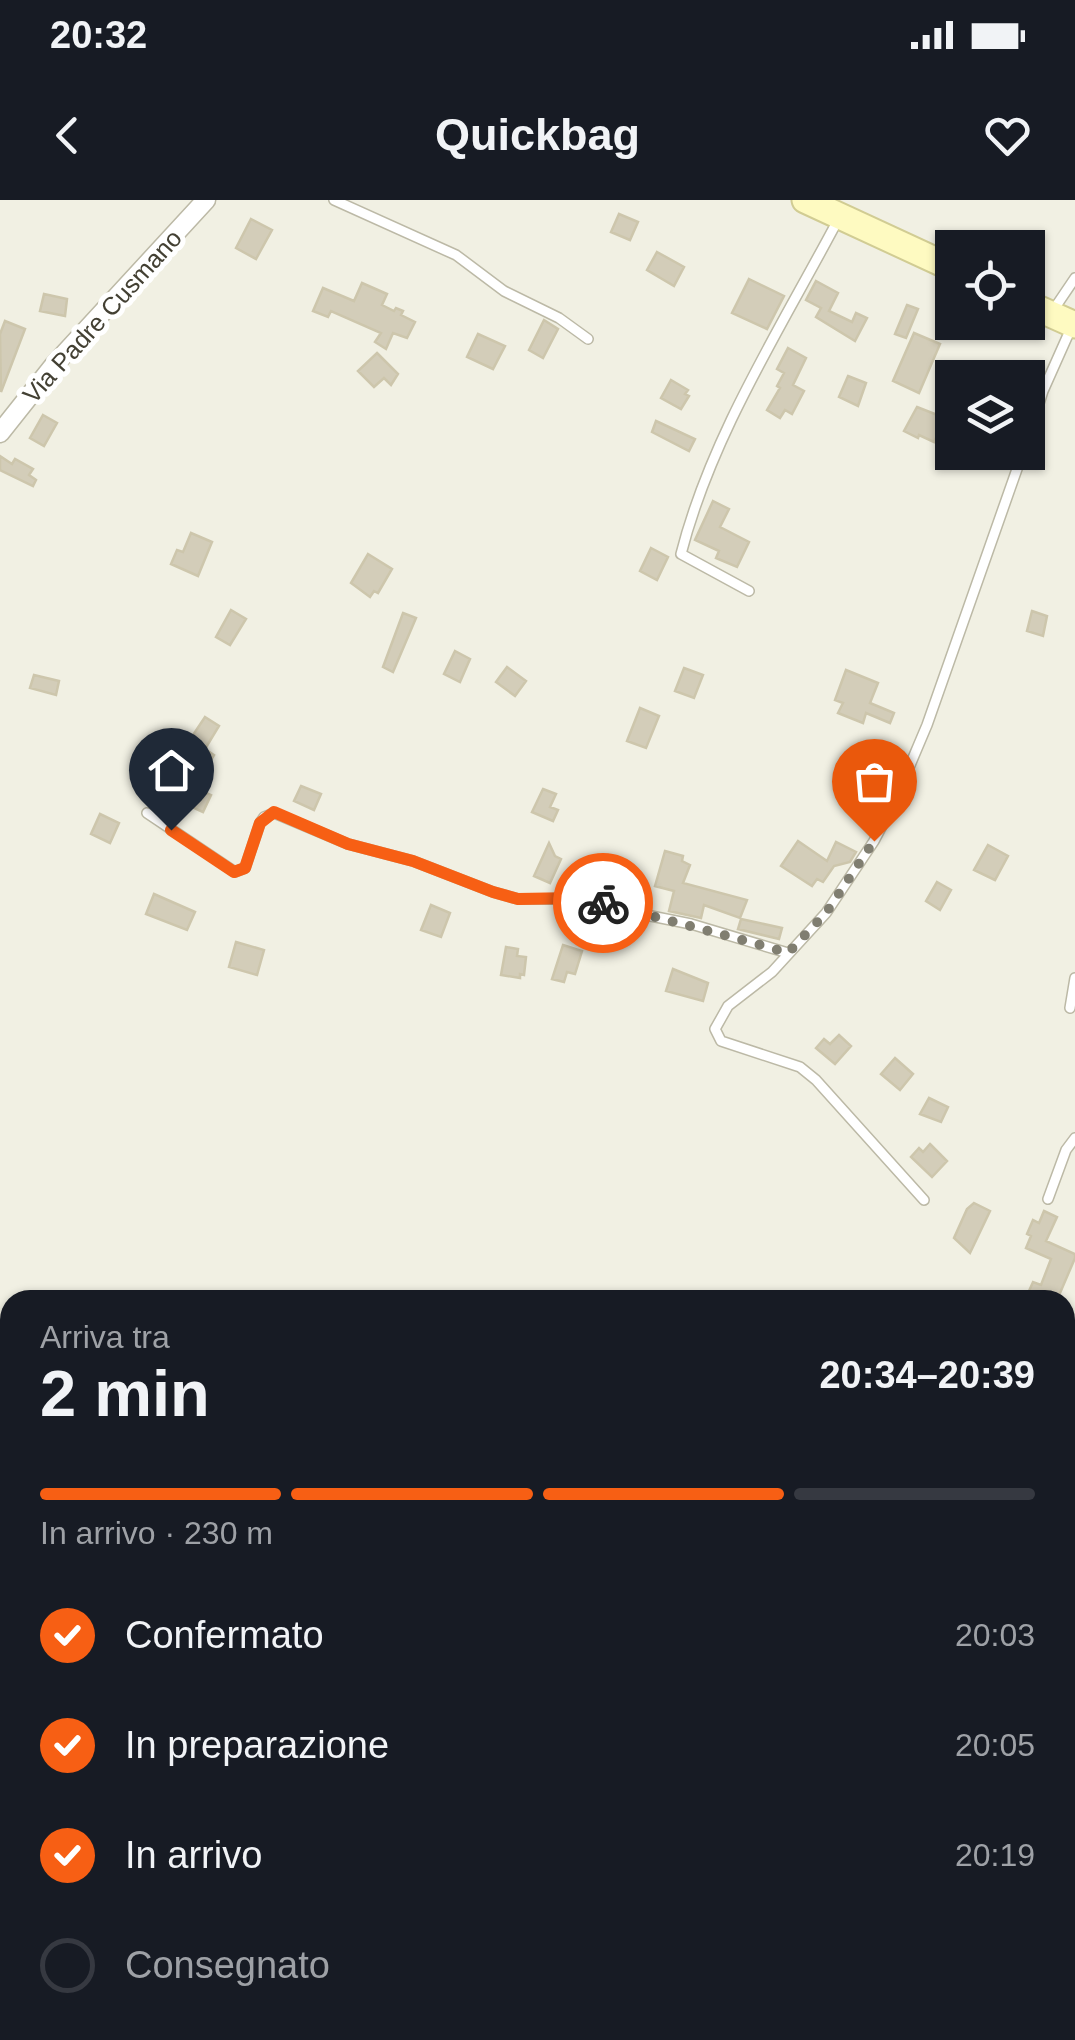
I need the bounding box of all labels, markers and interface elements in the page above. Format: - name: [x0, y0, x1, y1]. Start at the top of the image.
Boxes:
- text: 20:32: [50, 14, 147, 56]
- icon: back: [40, 108, 95, 163]
- icon: heart: [980, 108, 1035, 163]
- text: Quickbag: [435, 109, 640, 160]
- street label: Via Padre Cusmano: [17, 224, 187, 408]
- map controls: [935, 230, 1045, 470]
- button: locate: [935, 230, 1045, 340]
- button: layers: [935, 360, 1045, 470]
- pin: [129, 728, 214, 831]
- pin: [832, 739, 917, 842]
- icon: home: [144, 743, 199, 798]
- icon: bag: [847, 754, 902, 809]
- courier: [553, 853, 653, 953]
- icon: bike: [576, 876, 631, 931]
- text: Arriva tra: [40, 1319, 170, 1355]
- text: 20:34–20:39: [819, 1354, 1035, 1396]
- text: 2 min: [40, 1357, 210, 1430]
- text: In arrivo · 230 m: [40, 1515, 273, 1551]
- icon: check: [40, 1608, 95, 1663]
- text: Confermato: [125, 1614, 324, 1656]
- text: 20:03: [955, 1617, 1035, 1653]
- icon: check: [40, 1718, 95, 1773]
- text: In preparazione: [125, 1724, 389, 1766]
- text: 20:05: [955, 1727, 1035, 1763]
- icon: check: [40, 1828, 95, 1883]
- text: In arrivo: [125, 1834, 262, 1876]
- text: 20:19: [955, 1837, 1035, 1873]
- text: Consegnato: [125, 1944, 330, 1986]

